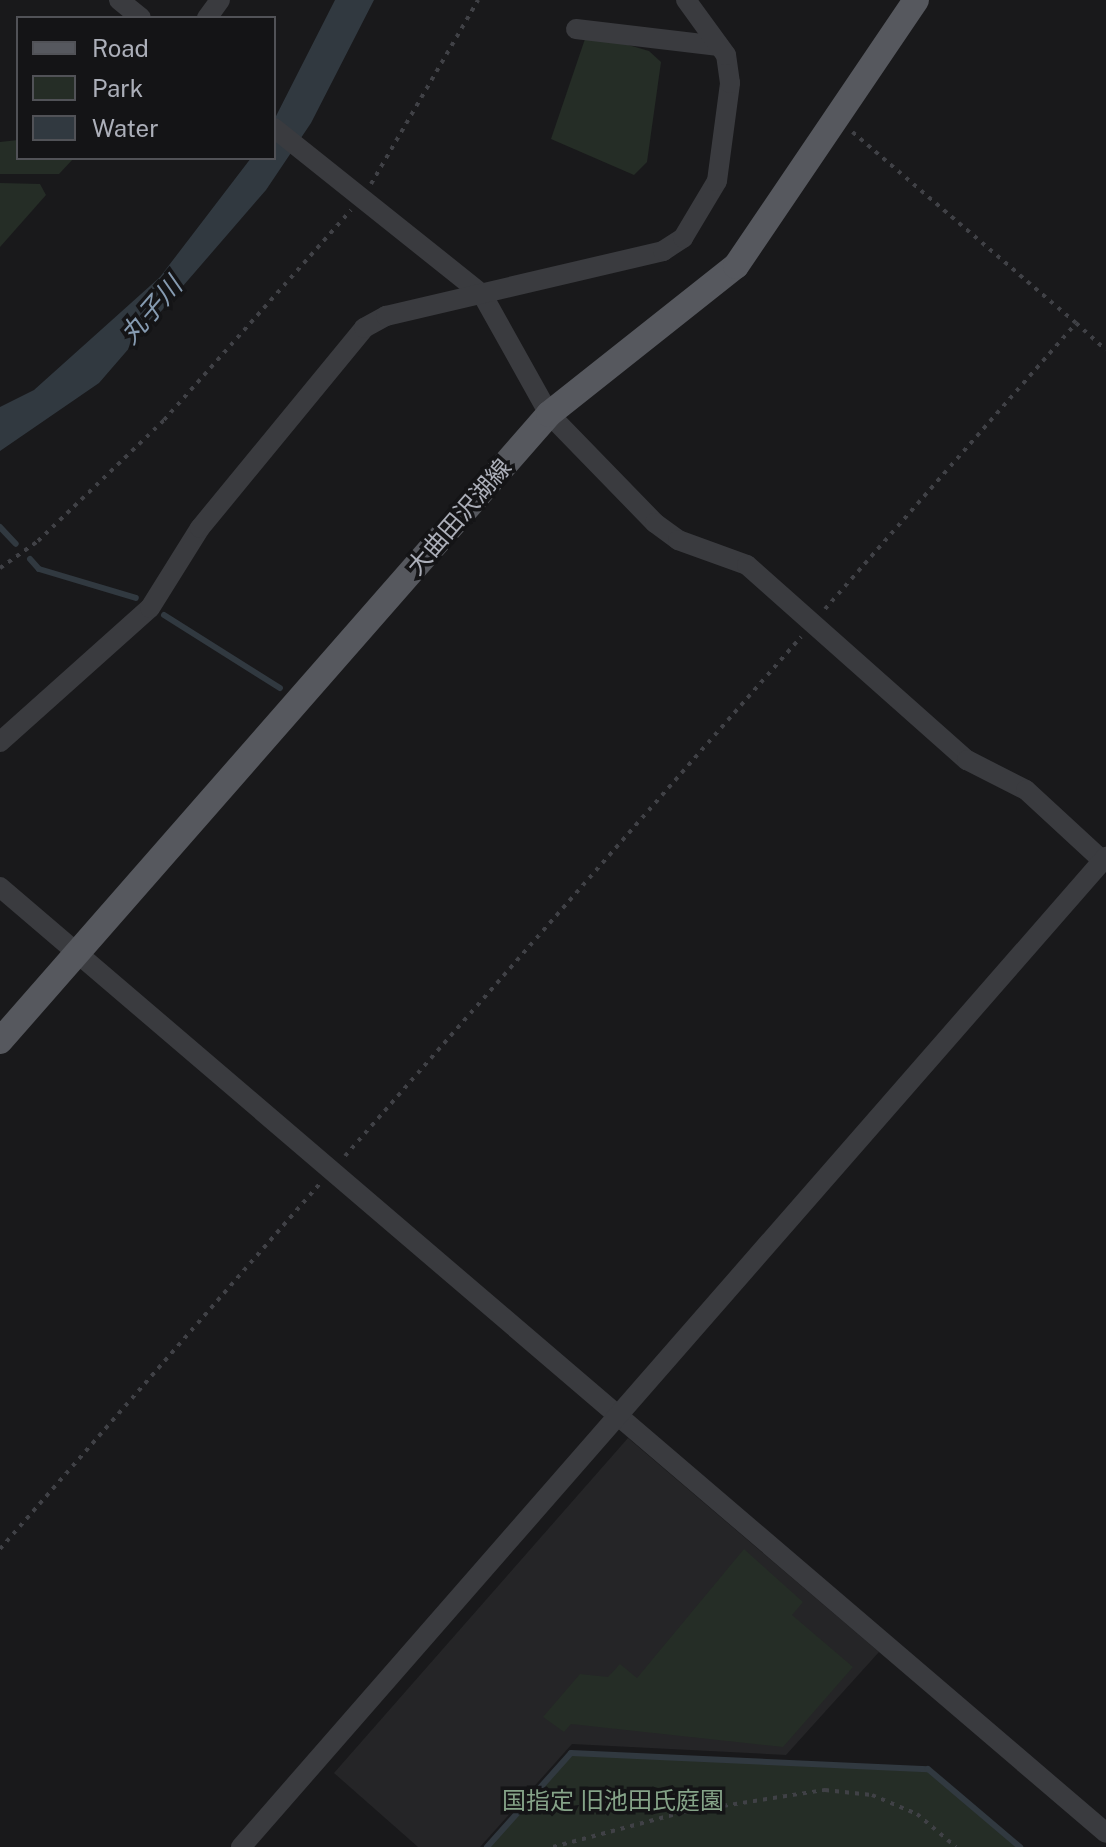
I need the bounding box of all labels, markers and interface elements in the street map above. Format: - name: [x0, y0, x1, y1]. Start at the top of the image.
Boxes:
- legend: [16, 16, 276, 160]
- text: Road: [92, 34, 149, 62]
- text: Park: [92, 74, 143, 102]
- text: Water: [92, 114, 159, 142]
- water label: 丸子川: [114, 270, 188, 350]
- street label: 大曲田沢湖線: [401, 453, 517, 581]
- park label: 国指定 旧池田氏庭園: [502, 1787, 724, 1815]

